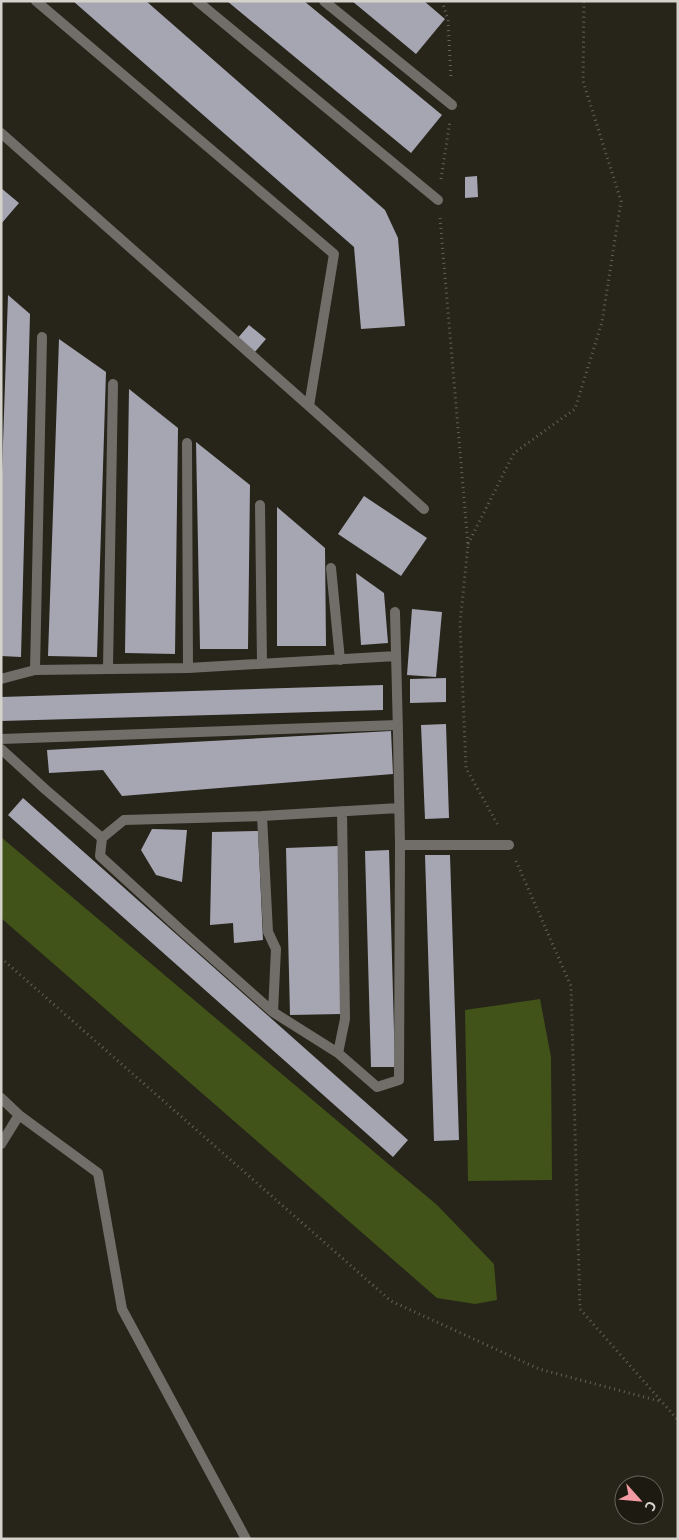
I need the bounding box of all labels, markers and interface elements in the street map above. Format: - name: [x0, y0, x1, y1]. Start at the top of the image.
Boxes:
- north arrow: [614, 1475, 664, 1525]
- text: С: [641, 1498, 662, 1514]

